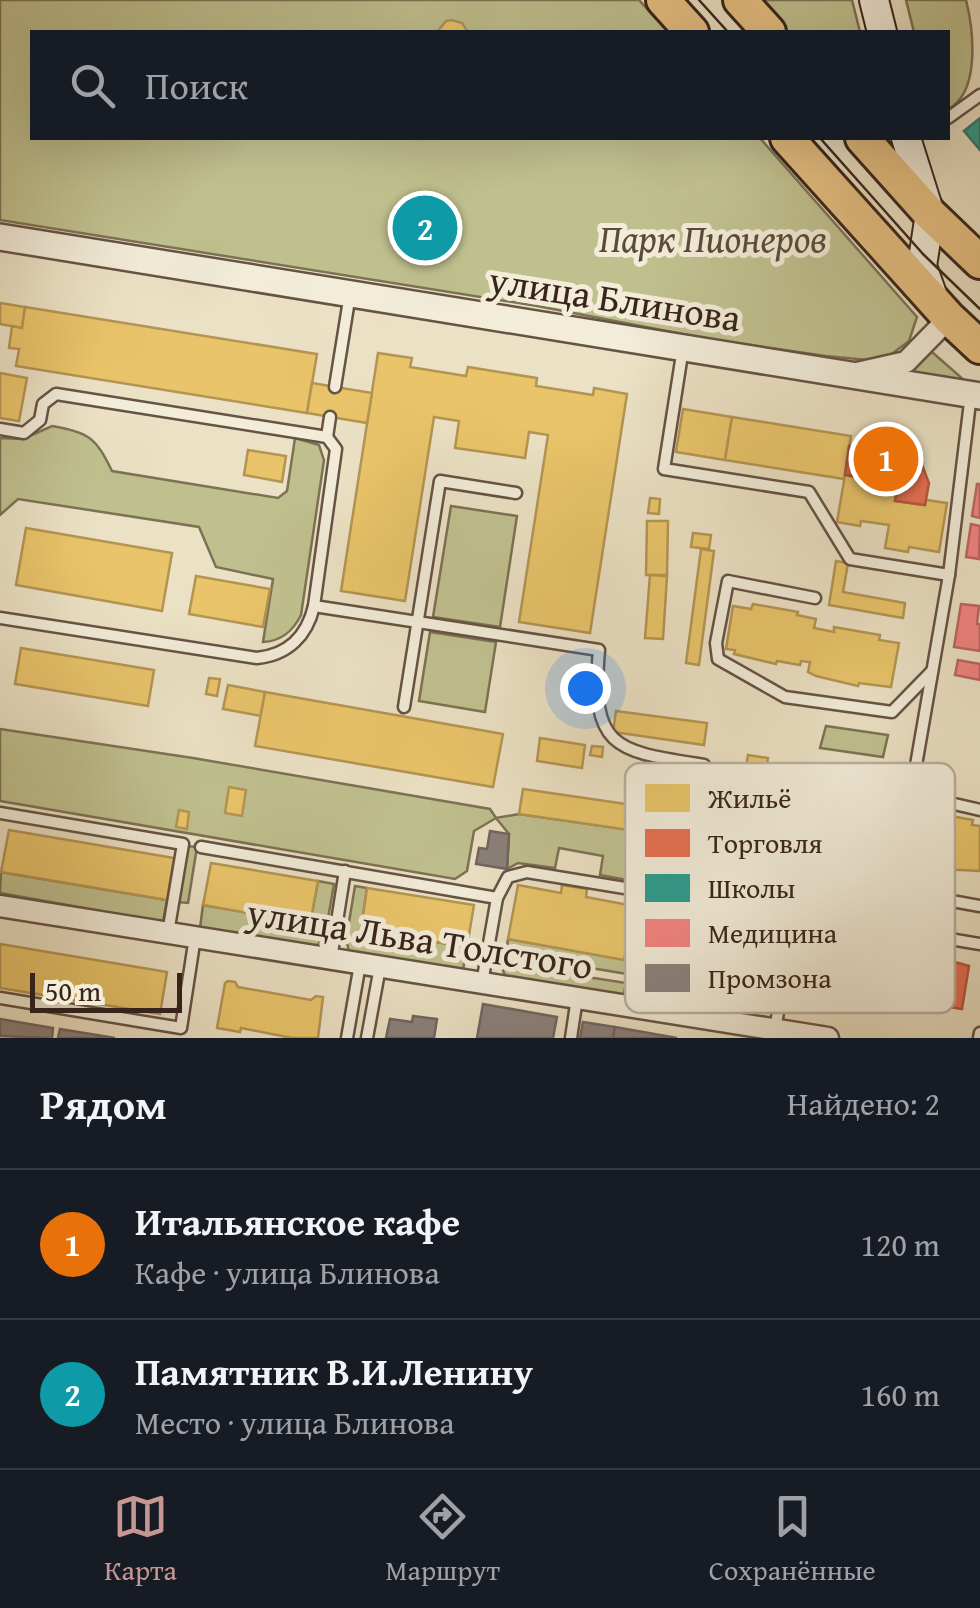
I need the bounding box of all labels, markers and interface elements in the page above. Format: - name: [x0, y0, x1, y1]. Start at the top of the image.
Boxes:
- search box: [30, 30, 950, 140]
- text: Поиск: [145, 57, 248, 113]
- icon: search: [65, 58, 120, 113]
- pin: 2: [392, 190, 458, 266]
- park label: Парк Пионеров: [599, 210, 827, 266]
- street label: улица Блинова: [484, 250, 745, 346]
- pin: 1: [854, 422, 918, 496]
- your location: [560, 663, 611, 714]
- legend: [625, 763, 955, 1013]
- text: Жильё: [707, 777, 791, 818]
- text: Торговля: [708, 822, 822, 863]
- text: Школы: [708, 867, 795, 908]
- street label: улица Льва Толстого: [242, 883, 597, 993]
- text: Медицина: [708, 912, 838, 953]
- text: Промзона: [708, 957, 832, 998]
- scale bar: [30, 968, 182, 1013]
- text: 50 m: [45, 970, 101, 1011]
- text: Рядом: [40, 1073, 167, 1134]
- text: Найдено: 2: [787, 1080, 940, 1127]
- text: Итальянское кафе: [135, 1193, 460, 1249]
- text: 1: [64, 1221, 81, 1268]
- text: 120 m: [861, 1221, 940, 1268]
- text: Кафе · улица Блинова: [135, 1249, 440, 1296]
- text: Памятник В.И.Ленину: [135, 1343, 533, 1399]
- text: 2: [64, 1371, 81, 1418]
- text: 160 m: [861, 1371, 940, 1418]
- text: Место · улица Блинова: [135, 1399, 454, 1446]
- tab: Карта: [104, 1489, 177, 1590]
- tab: Маршрут: [386, 1489, 500, 1590]
- tab: Сохранённые: [709, 1489, 876, 1590]

